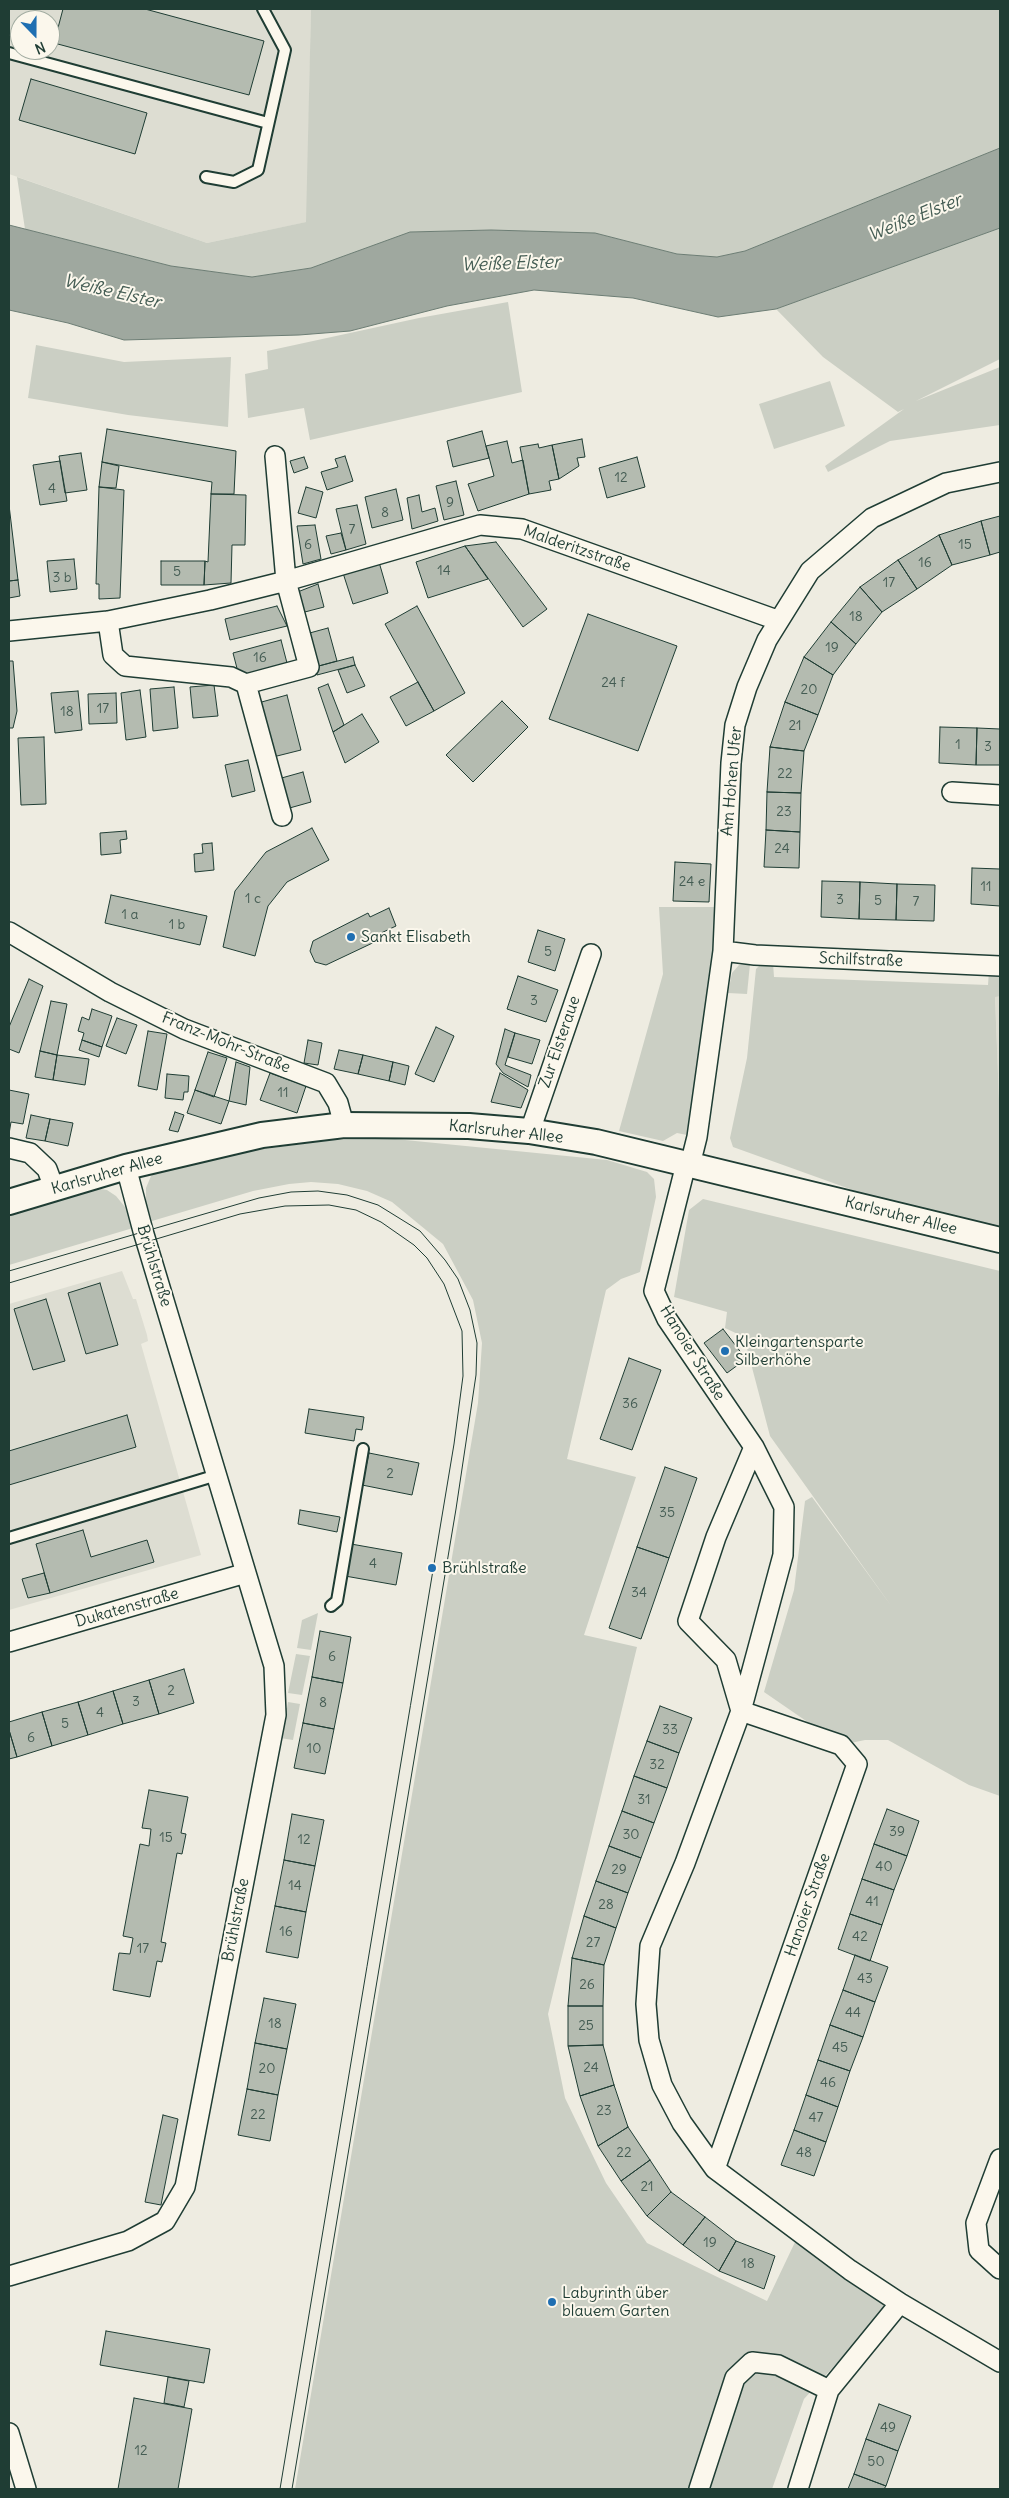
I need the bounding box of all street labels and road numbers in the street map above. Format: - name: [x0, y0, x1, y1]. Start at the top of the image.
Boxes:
- street label: Malderitzstraße: [521, 522, 633, 576]
- street label: Am Hohen Ufer: [718, 725, 746, 837]
- street label: Schilfstraße: [819, 949, 903, 971]
- street label: Zur Elsteraue: [535, 994, 585, 1090]
- street label: Franz-Mohr-Straße: [159, 1008, 293, 1078]
- street label: Karlsruher Allee: [448, 1116, 564, 1148]
- street label: Karlsruher Allee: [49, 1149, 165, 1199]
- street label: Karlsruher Allee: [843, 1193, 959, 1239]
- street label: Brühlstraße: [132, 1223, 176, 1309]
- street label: Hanoier Straße: [655, 1302, 729, 1404]
- street label: Dukatenstraße: [73, 1584, 181, 1632]
- street label: Hanoier Straße: [781, 1851, 835, 1959]
- street label: Brühlstraße: [218, 1877, 254, 1963]

